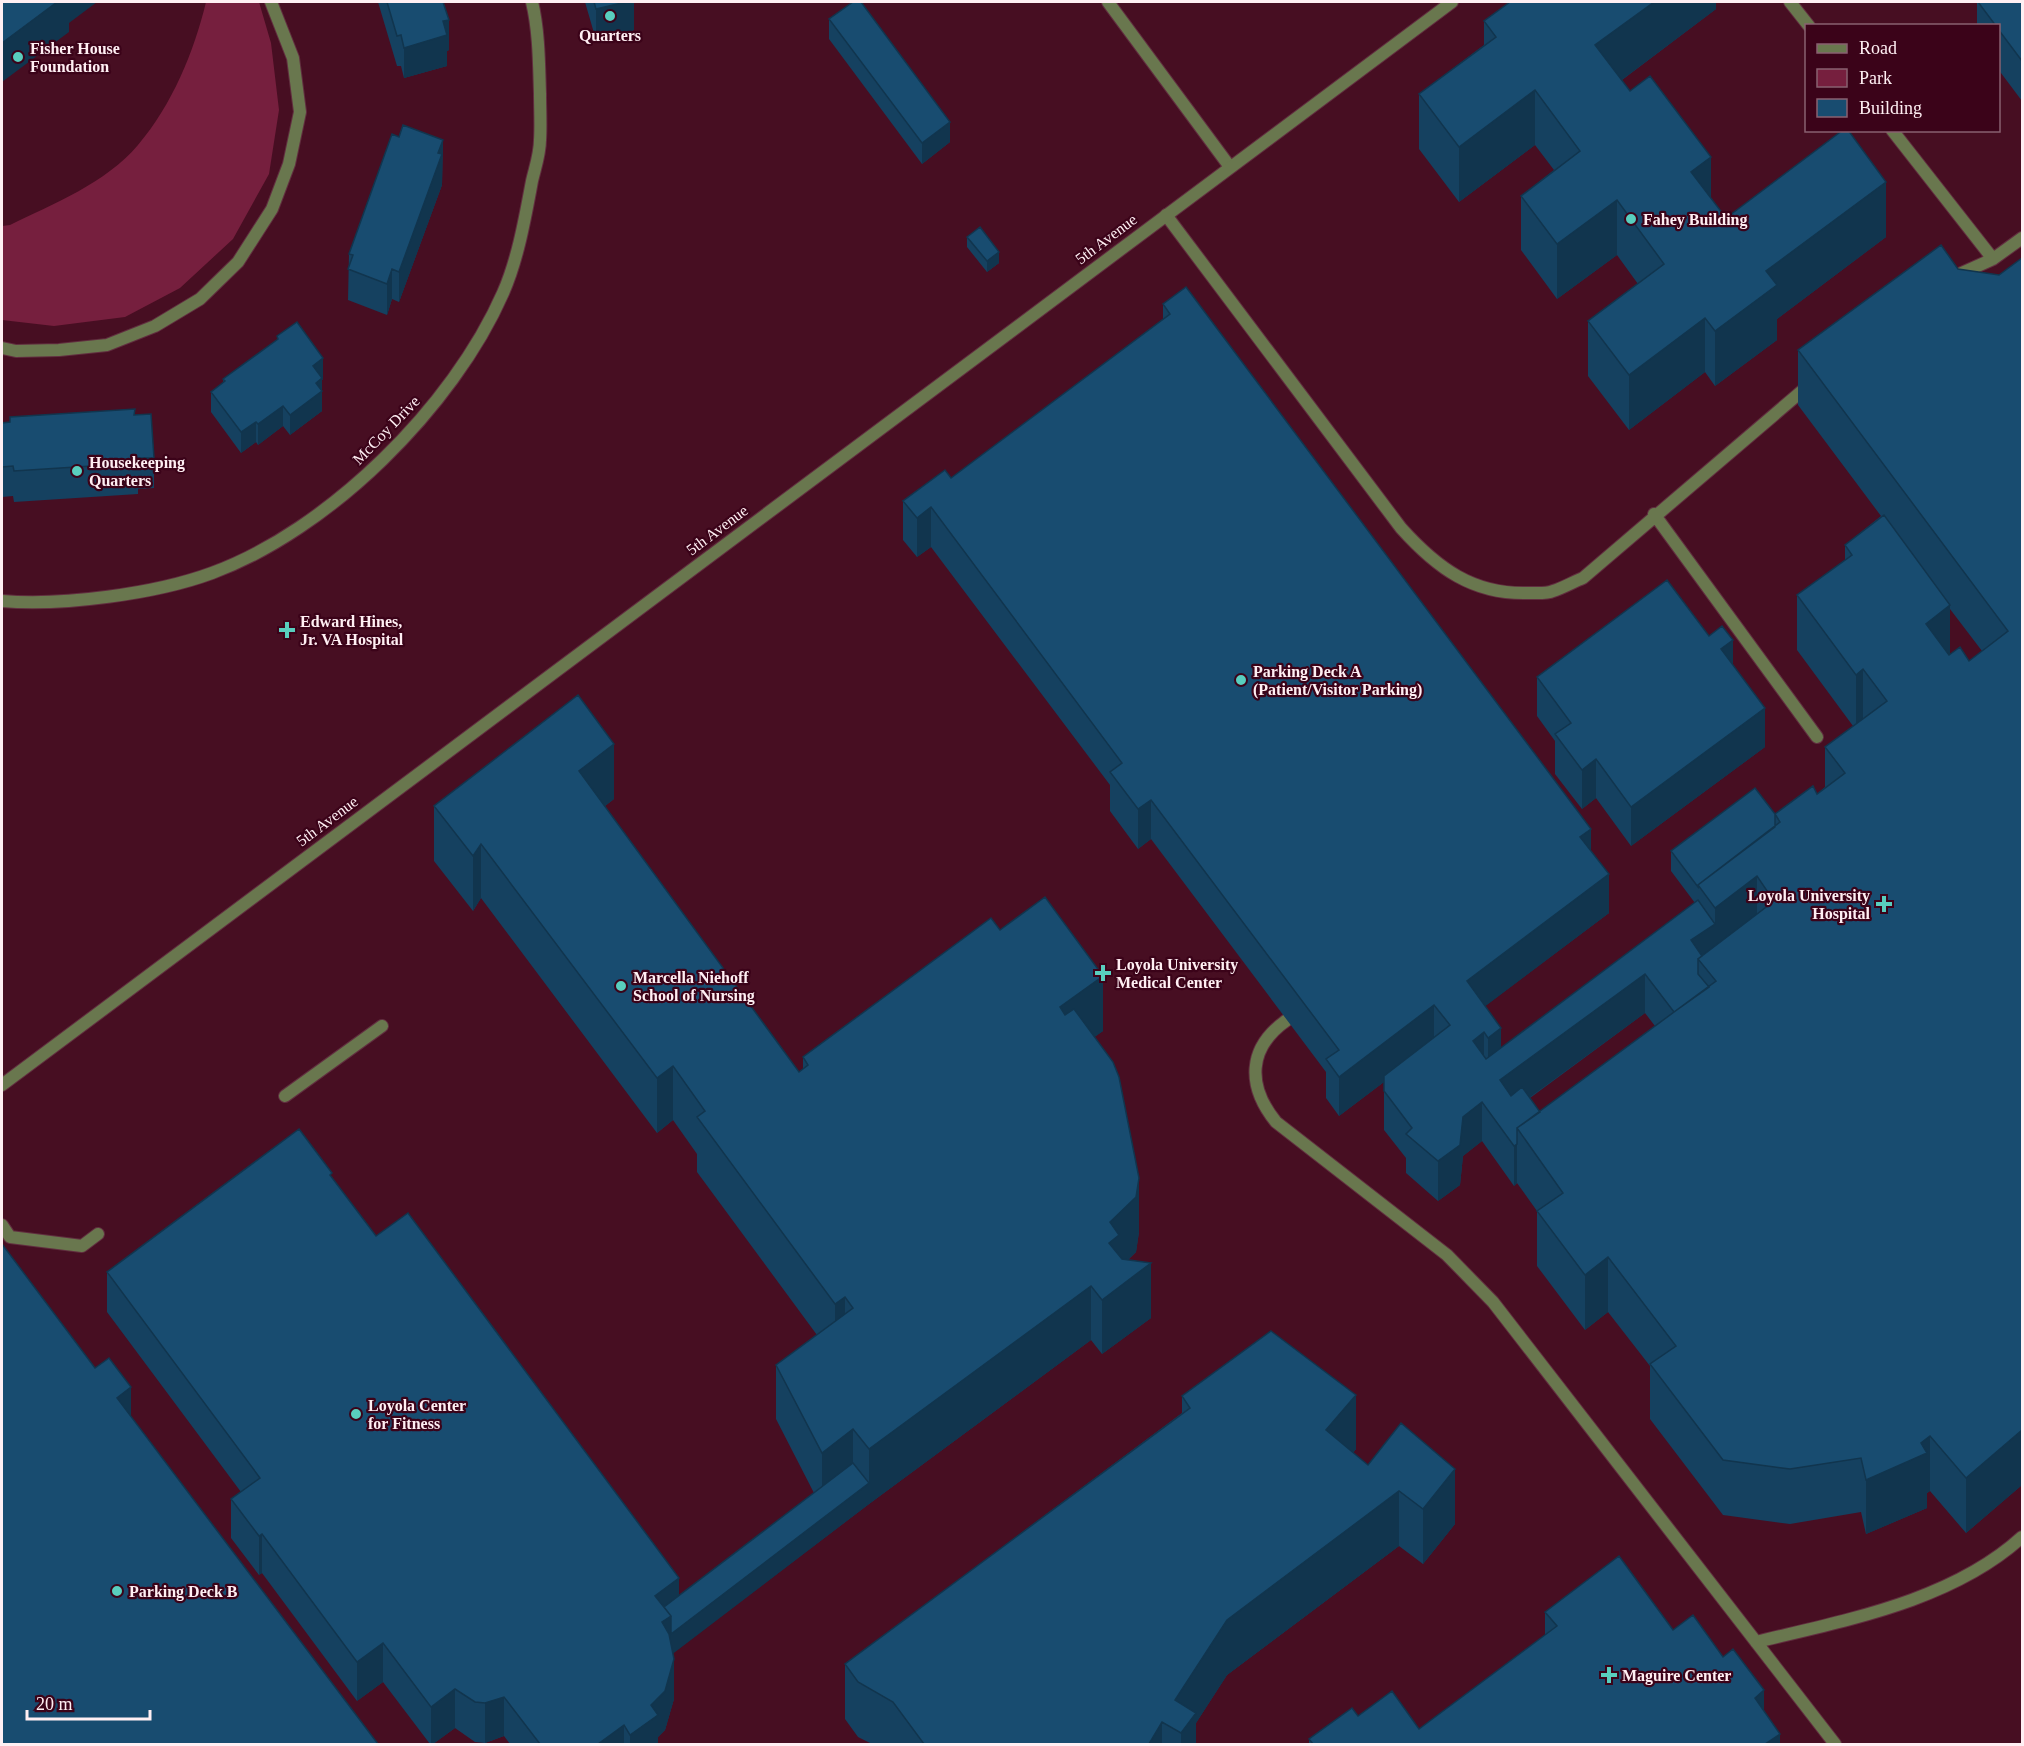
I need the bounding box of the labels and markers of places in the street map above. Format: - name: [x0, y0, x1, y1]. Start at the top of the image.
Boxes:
- marker: Quarters: [603, 9, 617, 23]
- place label: Quarters: [579, 27, 641, 44]
- place label: Fisher House Foundation: [30, 40, 120, 75]
- marker: Fisher House Foundation: [11, 50, 25, 64]
- place label: Fahey Building: [1643, 211, 1747, 229]
- marker: Fahey Building: [1624, 212, 1638, 226]
- place label: Housekeeping Quarters: [89, 454, 185, 489]
- marker: Housekeeping Quarters: [70, 464, 84, 478]
- place label: Edward Hines, Jr. VA Hospital: [300, 613, 404, 649]
- marker: Edward Hines, Jr. VA Hospital: [278, 621, 296, 639]
- place label: Parking Deck A (Patient/Visitor Parking): [1253, 663, 1422, 699]
- marker: Parking Deck A (Patient/Visitor Parking): [1234, 673, 1248, 687]
- place label: Loyola University Hospital: [1748, 887, 1871, 923]
- marker: Loyola University Hospital: [1875, 895, 1893, 913]
- place label: Loyola University Medical Center: [1116, 956, 1238, 991]
- marker: Loyola University Medical Center: [1094, 964, 1112, 982]
- place label: Marcella Niehoff School of Nursing: [633, 969, 755, 1005]
- marker: Marcella Niehoff School of Nursing: [614, 979, 628, 993]
- place label: Loyola Center for Fitness: [368, 1397, 466, 1432]
- marker: Loyola Center for Fitness: [349, 1407, 363, 1421]
- place label: Parking Deck B: [129, 1583, 238, 1601]
- marker: Parking Deck B: [110, 1584, 124, 1598]
- marker: Maguire Center: [1600, 1666, 1618, 1684]
- place label: Maguire Center: [1622, 1667, 1731, 1685]

